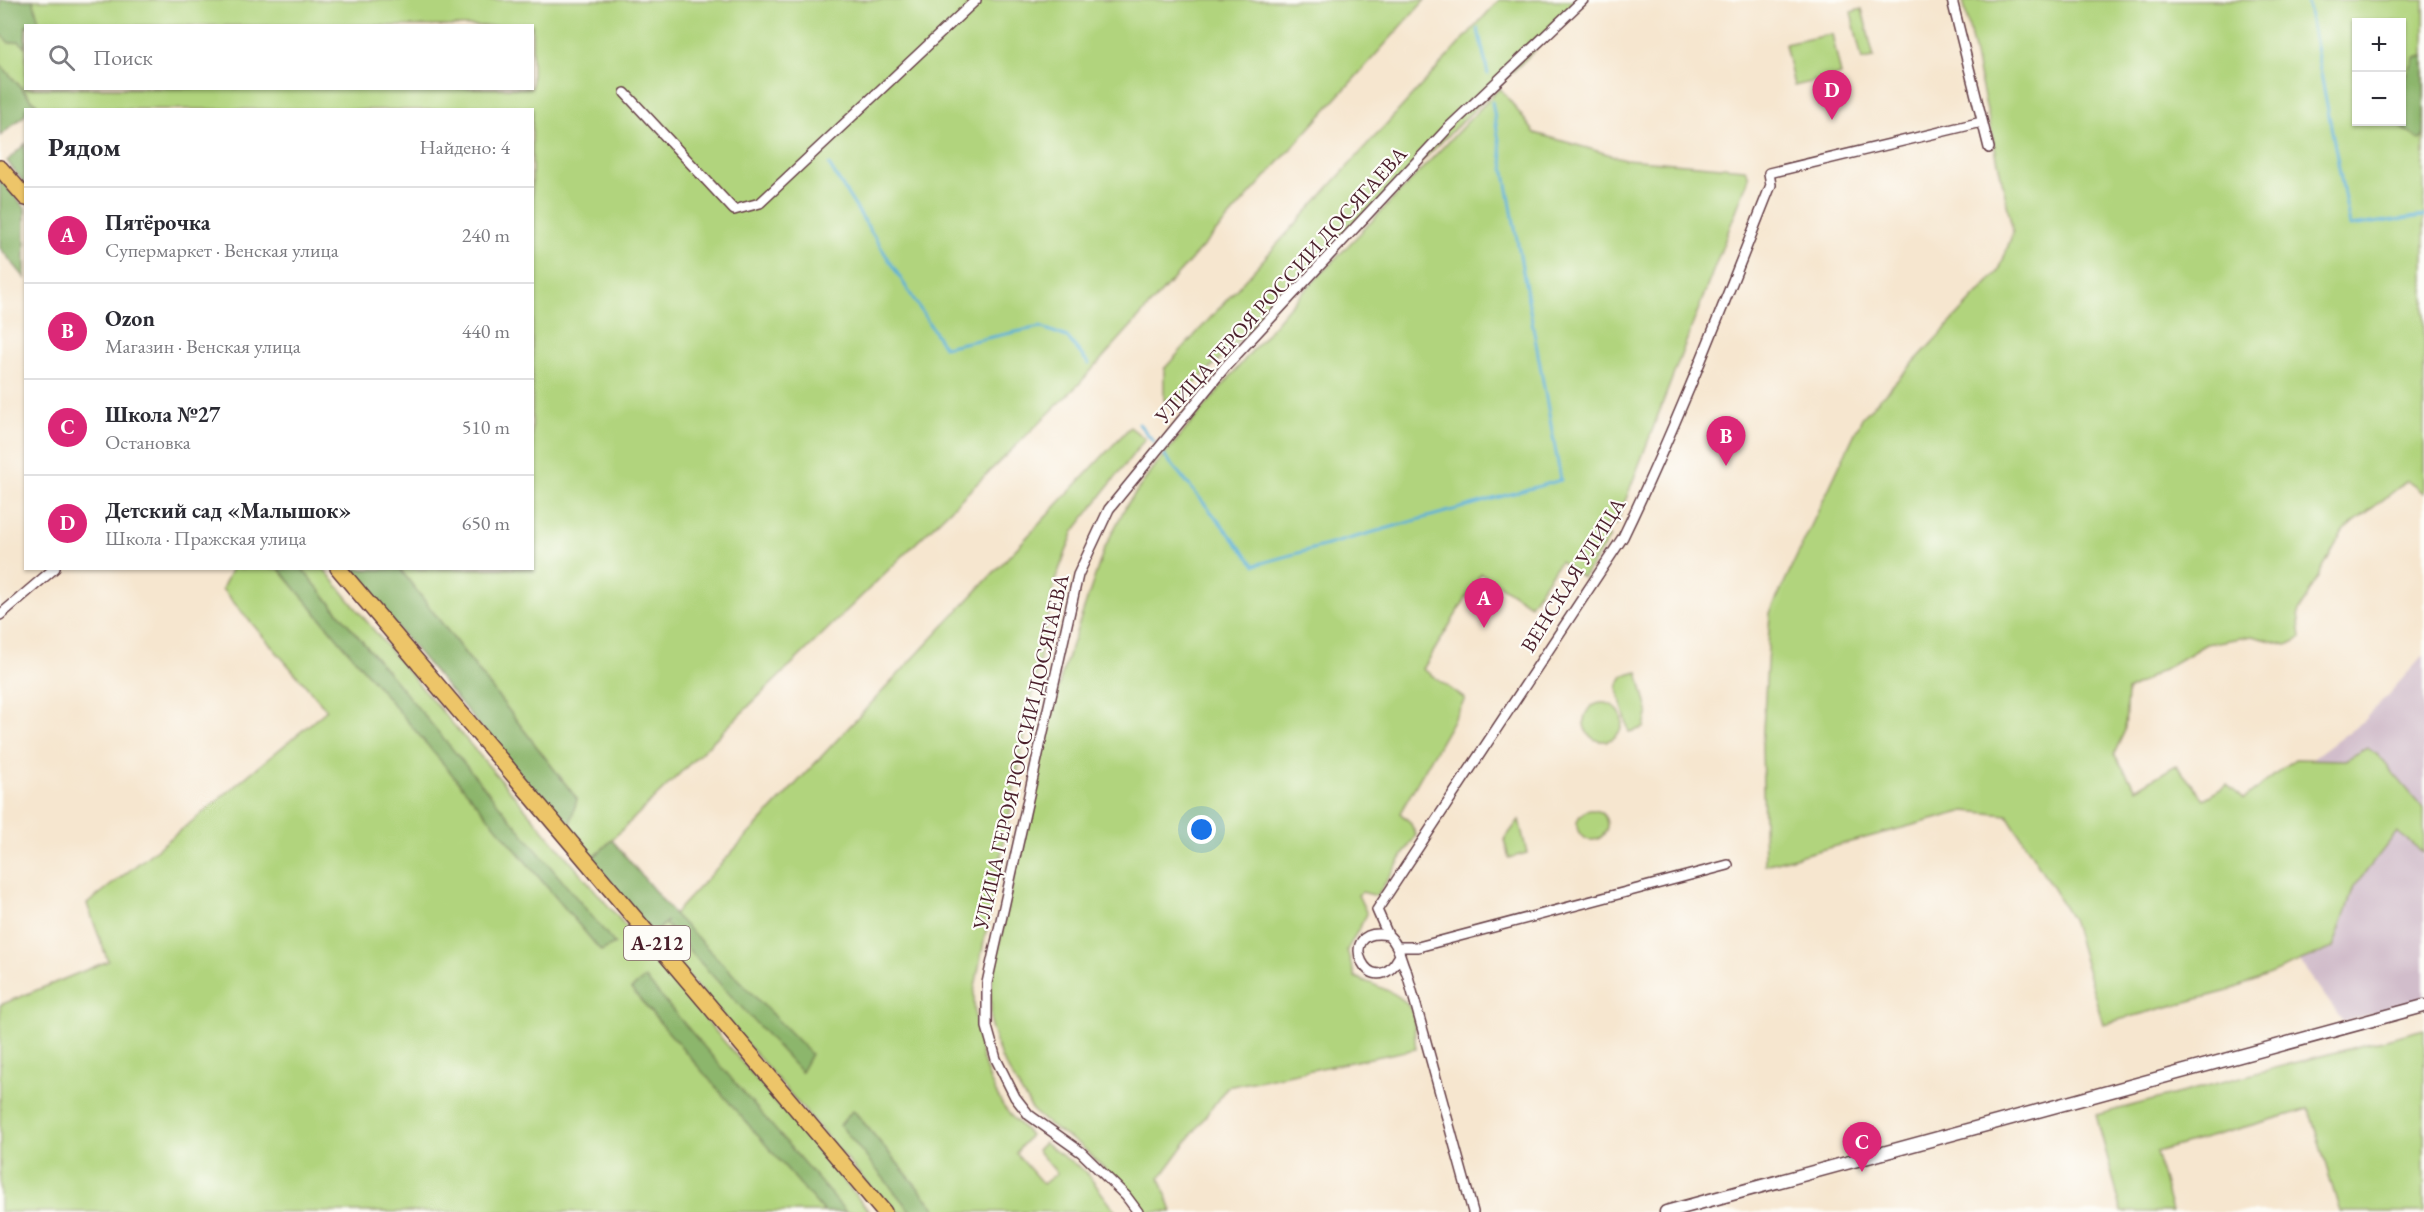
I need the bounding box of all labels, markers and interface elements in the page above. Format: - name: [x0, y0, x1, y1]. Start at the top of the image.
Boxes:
- map controls: [2352, 18, 2406, 126]
- button: +: [2352, 18, 2406, 72]
- search box: [24, 24, 534, 90]
- icon: search: [45, 41, 78, 74]
- text: Поиск: [93, 43, 153, 72]
- pin: D: [1812, 70, 1852, 120]
- button: −: [2352, 72, 2406, 126]
- text: Рядом: [48, 130, 121, 164]
- text: Найдено: 4: [419, 134, 510, 160]
- street label: УЛИЦА ГЕРОЯ РОССИИ ДОСЯГАЕВА: [1148, 140, 1413, 430]
- text: Пятёрочка: [105, 208, 210, 237]
- text: A: [60, 222, 75, 248]
- text: 240 m: [462, 222, 510, 248]
- text: Супермаркет · Венская улица: [105, 237, 339, 263]
- text: Ozon: [105, 304, 155, 333]
- text: B: [61, 318, 74, 344]
- text: 440 m: [462, 318, 510, 344]
- text: Магазин · Венская улица: [105, 333, 301, 359]
- text: Школа №27: [105, 400, 220, 429]
- text: C: [60, 414, 75, 440]
- text: 510 m: [462, 414, 510, 440]
- pin: B: [1706, 416, 1746, 466]
- text: Остановка: [105, 429, 191, 455]
- street label: ВЕНСКАЯ УЛИЦА: [1514, 492, 1631, 657]
- text: Детский сад «Малышок»: [105, 496, 351, 525]
- text: D: [60, 510, 75, 536]
- text: 650 m: [462, 510, 510, 536]
- text: Школа · Пражская улица: [105, 525, 306, 551]
- street label: УЛИЦА ГЕРОЯ РОССИИ ДОСЯГАЕВА: [966, 571, 1075, 933]
- pin: A: [1464, 578, 1504, 628]
- your location: [1187, 815, 1216, 844]
- road number: А-212: [624, 926, 690, 960]
- pin: C: [1842, 1122, 1882, 1172]

